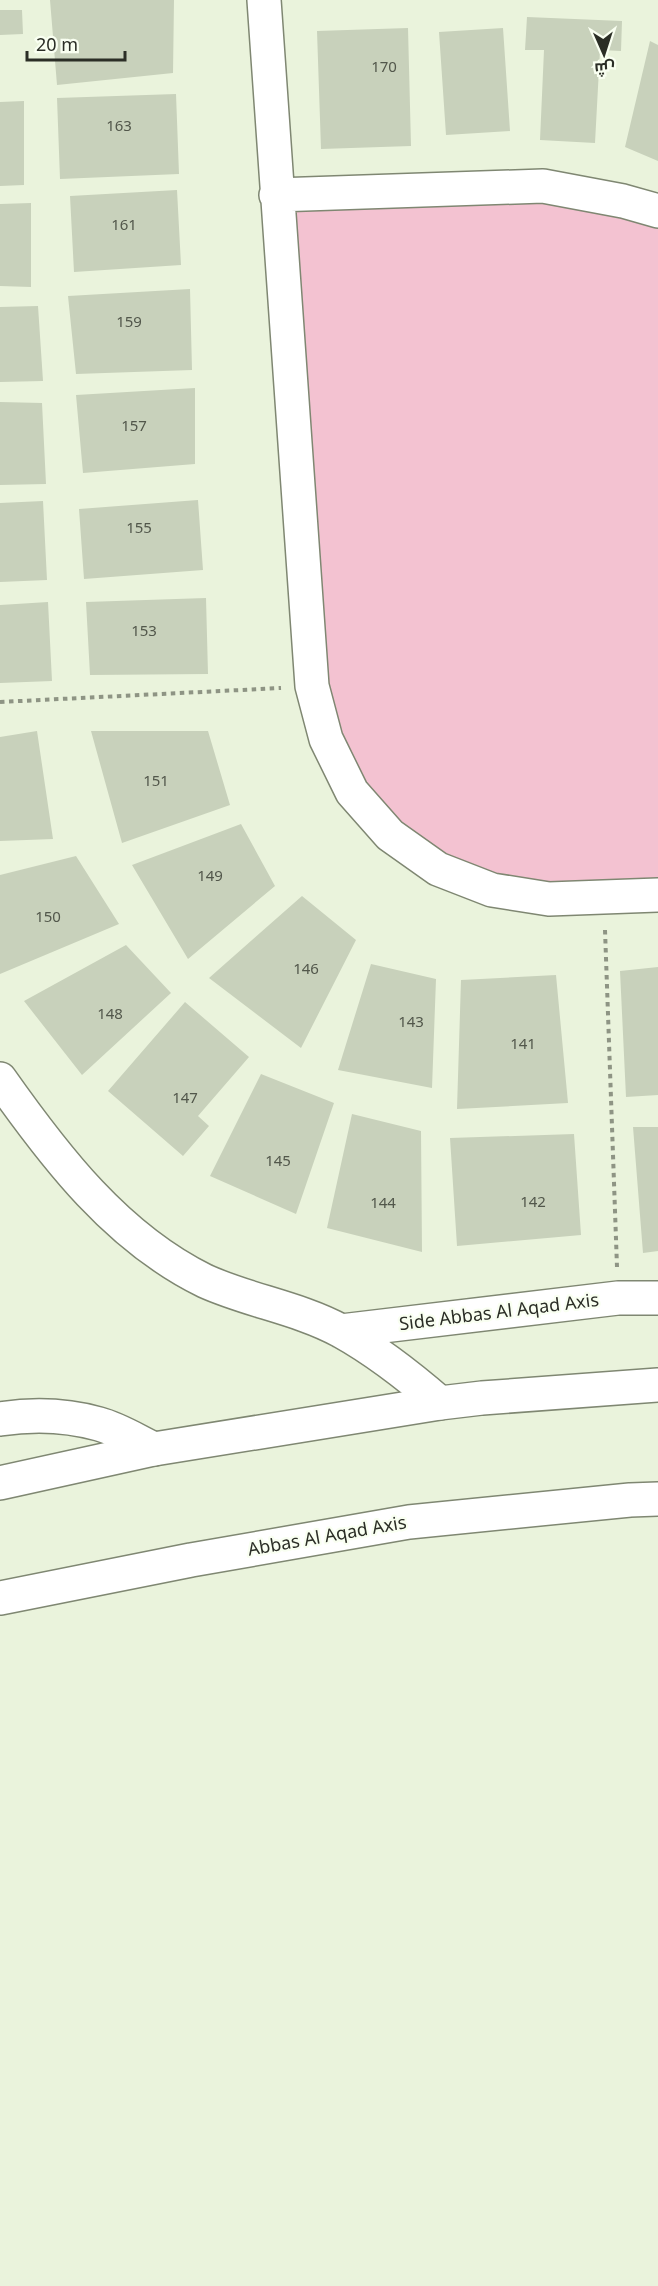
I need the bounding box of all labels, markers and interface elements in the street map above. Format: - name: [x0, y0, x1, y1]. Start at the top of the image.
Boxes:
- scale bar: [27, 24, 124, 62]
- north arrow: [574, 24, 634, 84]
- text: 20 m: [36, 32, 78, 56]
- house number: 170: [371, 56, 397, 76]
- text: ش: [594, 57, 616, 81]
- house number: 163: [106, 115, 132, 135]
- house number: 161: [111, 214, 137, 234]
- house number: 159: [116, 311, 142, 331]
- house number: 157: [121, 415, 147, 435]
- house number: 155: [126, 517, 152, 537]
- house number: 153: [131, 620, 157, 640]
- house number: 151: [143, 770, 169, 790]
- house number: 149: [197, 865, 223, 885]
- house number: 150: [35, 906, 61, 926]
- house number: 146: [293, 958, 319, 978]
- house number: 148: [97, 1003, 123, 1023]
- house number: 143: [398, 1011, 424, 1031]
- house number: 141: [510, 1033, 536, 1053]
- house number: 147: [172, 1087, 198, 1107]
- house number: 145: [265, 1150, 291, 1170]
- house number: 142: [520, 1191, 546, 1211]
- house number: 144: [370, 1192, 396, 1212]
- street label: Side Abbas Al Aqad Axis: [398, 1287, 600, 1335]
- street label: Abbas Al Aqad Axis: [246, 1509, 408, 1561]

